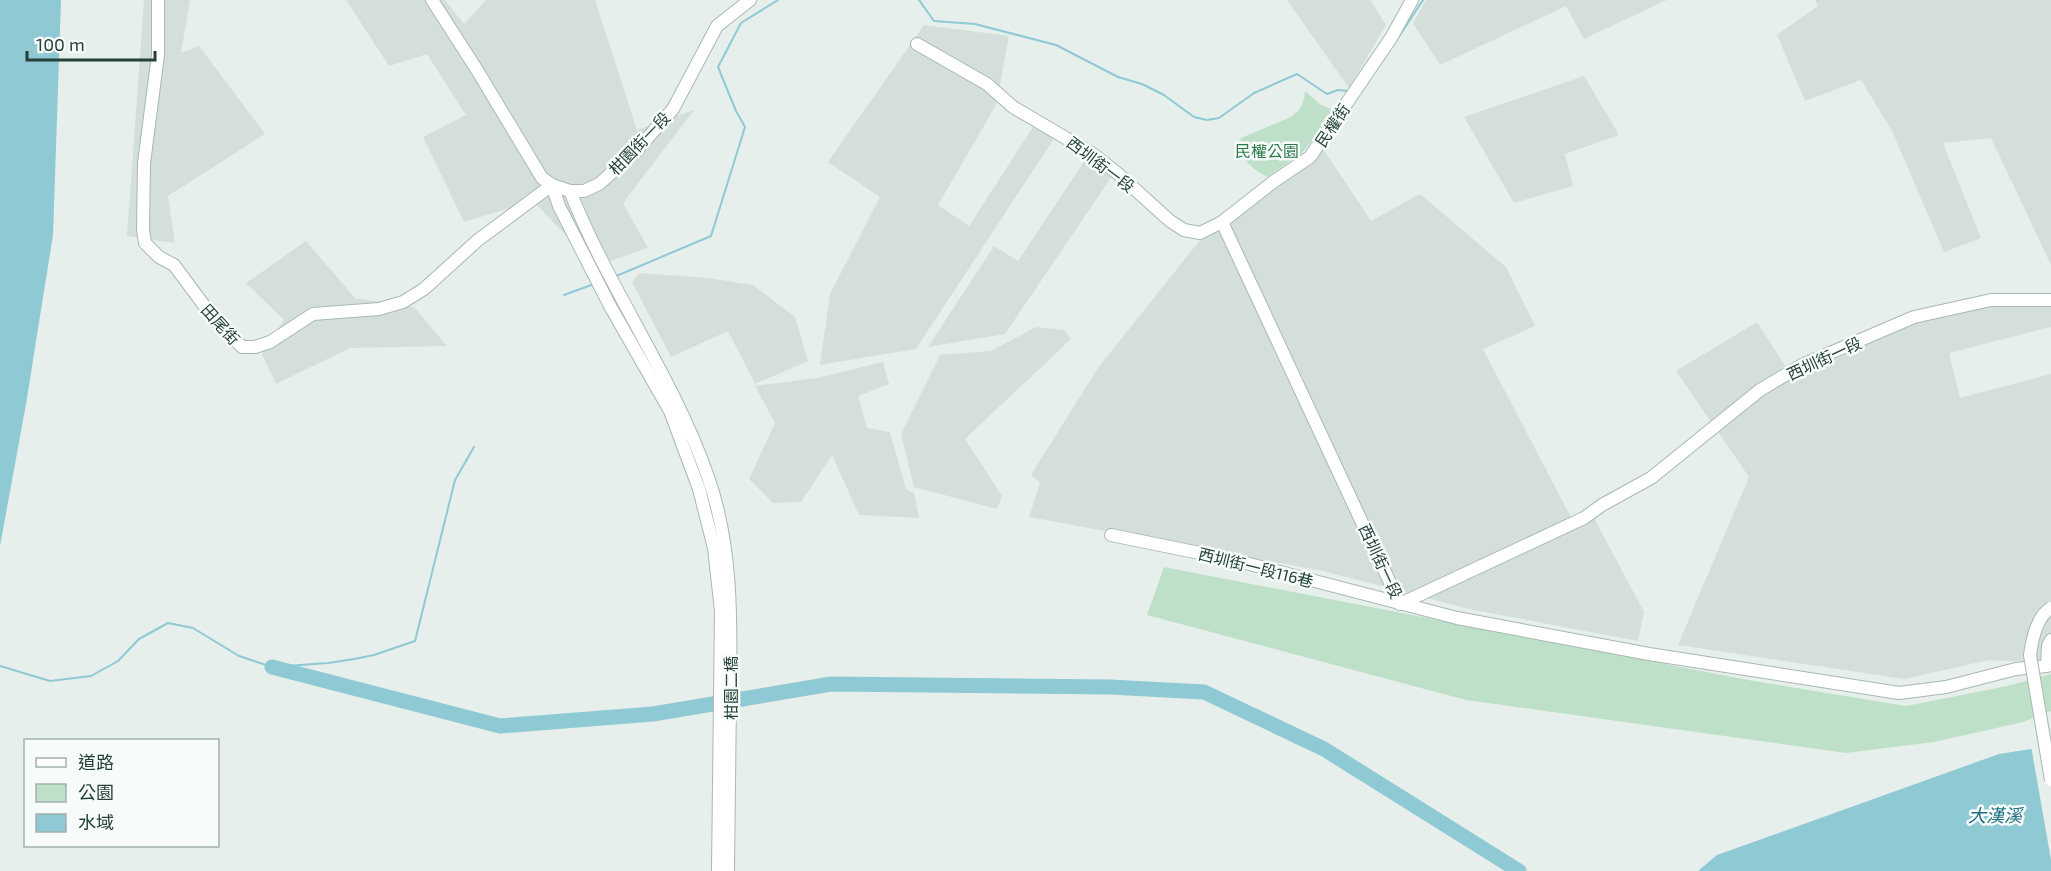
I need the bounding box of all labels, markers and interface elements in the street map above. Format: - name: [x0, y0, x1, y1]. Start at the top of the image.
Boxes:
- scale bar: [27, 24, 154, 62]
- text: 100 m: [36, 33, 85, 55]
- street label: 民權街: [1311, 100, 1353, 150]
- street label: 柑園街一段: [604, 108, 674, 178]
- street label: 西圳街一段: [1063, 132, 1139, 196]
- park label: 民權公園: [1235, 141, 1299, 160]
- street label: 田尾街: [198, 300, 244, 348]
- street label: 西圳街一段: [1784, 332, 1864, 384]
- street label: 西圳街一段: [1355, 521, 1407, 601]
- street label: 西圳街一段116巷: [1197, 544, 1315, 590]
- street label: 柑園二橋: [721, 656, 740, 720]
- legend: [24, 739, 219, 847]
- text: 道路: [78, 751, 114, 773]
- text: 公園: [78, 781, 114, 803]
- water label: 大漢溪: [1968, 804, 2025, 826]
- text: 水域: [78, 811, 114, 833]

